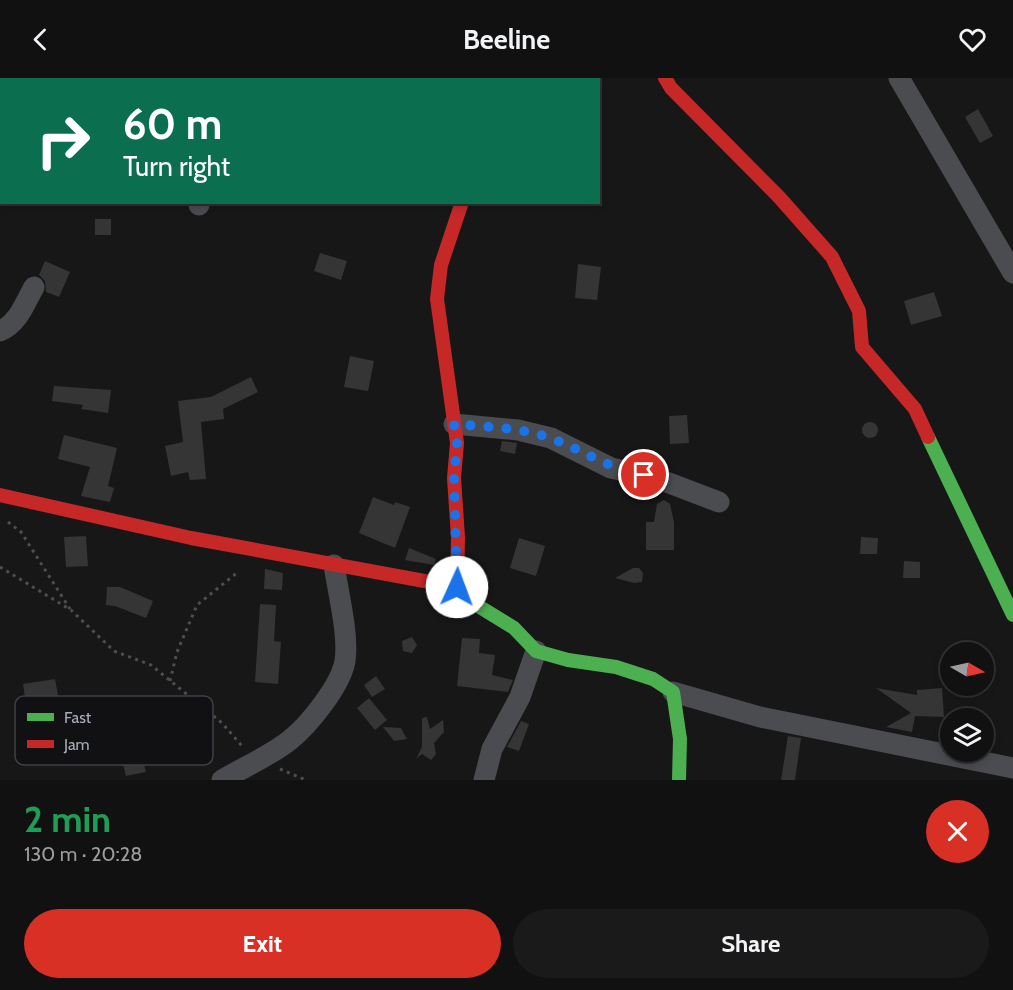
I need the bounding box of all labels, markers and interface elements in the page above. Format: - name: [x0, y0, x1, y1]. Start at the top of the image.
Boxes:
- icon: back: [24, 23, 57, 56]
- text: Beeline: [463, 23, 550, 56]
- icon: heart: [956, 23, 989, 56]
- text: 60 m: [123, 98, 222, 150]
- icon: right: [24, 102, 102, 180]
- text: Turn right: [123, 150, 230, 183]
- pin: [618, 449, 669, 500]
- icon: arrive: [627, 458, 660, 491]
- position arrow: [425, 555, 489, 619]
- north arrow: [940, 642, 994, 696]
- map controls: [940, 642, 994, 762]
- legend: [15, 696, 213, 765]
- text: Fast: [64, 708, 92, 727]
- button: layers: [940, 708, 994, 762]
- text: Jam: [63, 735, 90, 754]
- text: 2 min: [24, 797, 111, 841]
- button: close: [926, 800, 989, 863]
- text: 130 m · 20:28: [24, 842, 142, 866]
- button: Exit: [24, 909, 501, 978]
- button: Share: [513, 909, 989, 978]

